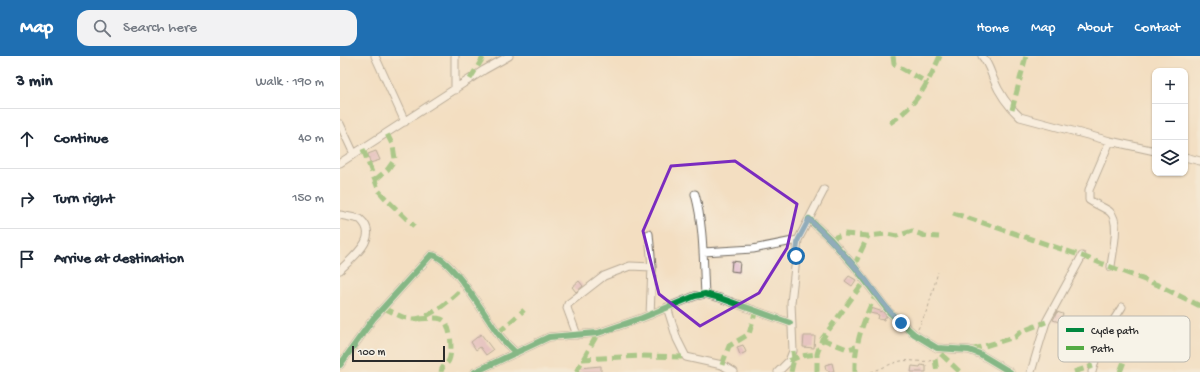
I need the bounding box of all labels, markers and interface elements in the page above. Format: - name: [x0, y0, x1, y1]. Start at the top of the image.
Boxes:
- search box: [77, 10, 357, 46]
- text: Map: [20, 17, 53, 40]
- icon: search: [91, 17, 113, 39]
- text: Search here: [123, 19, 197, 37]
- text: Home: [977, 20, 1009, 37]
- text: Map: [1031, 20, 1055, 37]
- text: About: [1077, 20, 1113, 37]
- text: Contact: [1135, 20, 1180, 37]
- map controls: [1152, 68, 1188, 176]
- button: +: [1152, 68, 1188, 104]
- text: 3 min: [16, 72, 53, 92]
- text: Walk · 190 m: [255, 75, 324, 90]
- button: −: [1152, 104, 1188, 140]
- icon: ahead: [16, 128, 38, 150]
- text: Continue: [54, 130, 108, 148]
- text: 40 m: [298, 131, 324, 146]
- button: layers: [1152, 140, 1188, 176]
- icon: right: [16, 188, 38, 210]
- text: Turn right: [54, 190, 114, 208]
- text: 150 m: [292, 191, 324, 206]
- route start: [787, 247, 805, 265]
- icon: arrive: [16, 248, 38, 270]
- text: Arrive at destination: [54, 250, 184, 268]
- route end: [892, 314, 910, 332]
- legend: [1058, 316, 1190, 362]
- text: Cycle path: [1091, 326, 1139, 338]
- scale bar: [352, 344, 445, 363]
- text: Path: [1090, 344, 1114, 356]
- text: 100 m: [358, 347, 385, 359]

